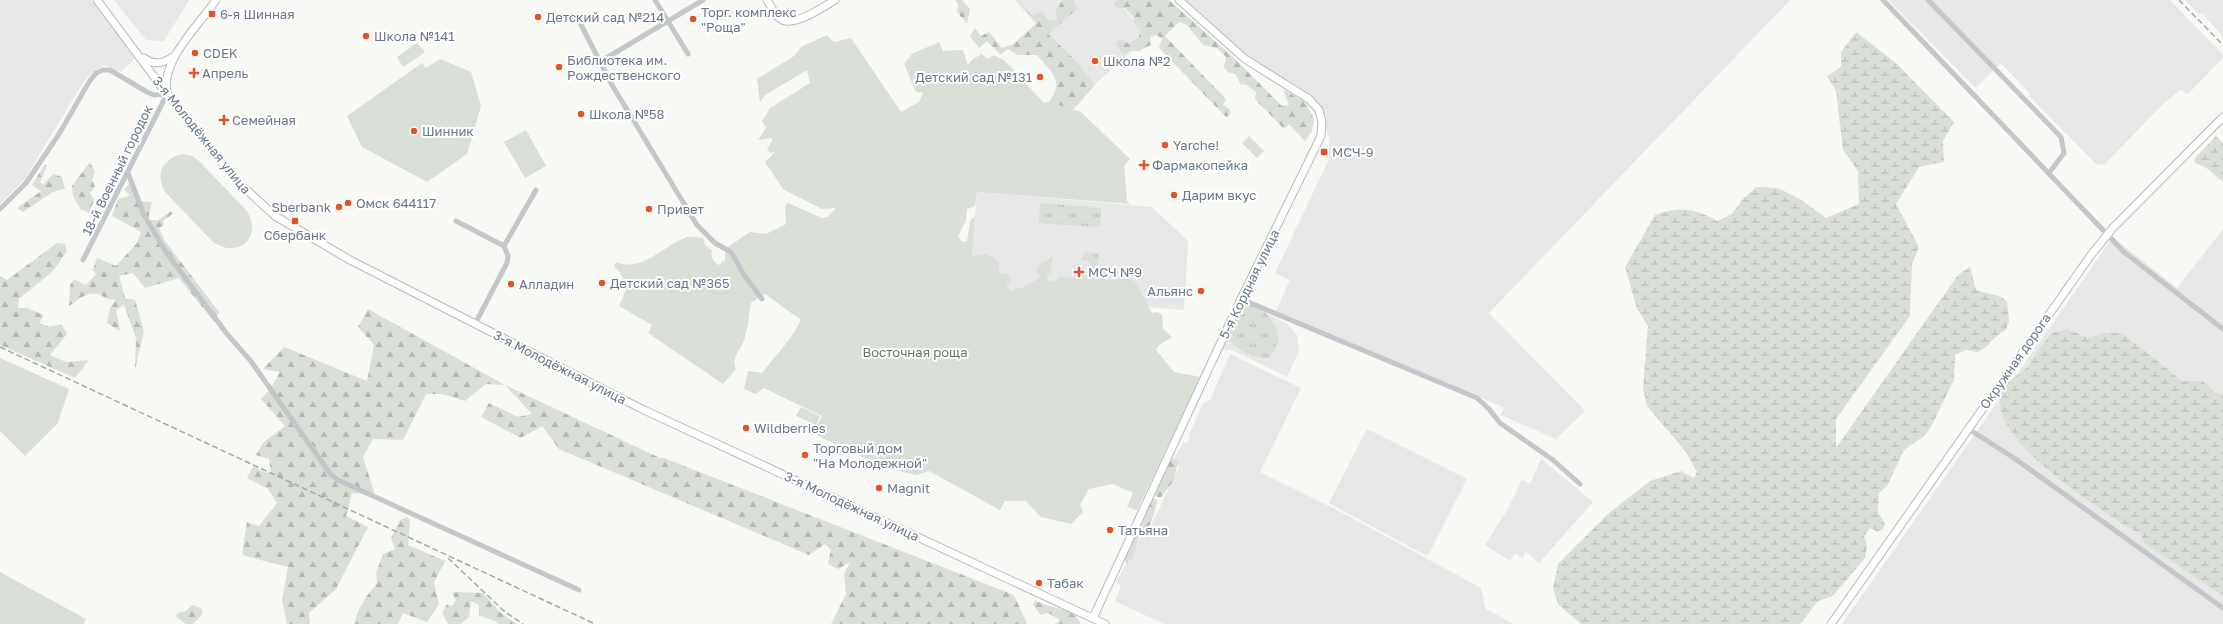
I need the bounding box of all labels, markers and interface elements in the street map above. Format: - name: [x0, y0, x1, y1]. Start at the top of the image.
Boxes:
- place label: Торг. комплекс "Роща": [701, 4, 797, 35]
- place label: 6-я Шинная: [220, 6, 295, 22]
- marker: 6-я Шинная: [207, 9, 217, 19]
- place label: Детский сад №214: [546, 9, 664, 25]
- marker: Детский сад №214: [533, 12, 543, 22]
- marker: Торг. комплекс "Роща": [688, 14, 698, 24]
- place label: Школа №141: [374, 28, 454, 44]
- marker: Школа №141: [361, 31, 371, 41]
- place label: CDEK: [203, 45, 238, 61]
- marker: CDEK: [190, 48, 200, 58]
- place label: Библиотека им. Рождественского: [567, 52, 681, 83]
- place label: Школа №2: [1103, 53, 1170, 69]
- marker: Школа №2: [1090, 56, 1100, 66]
- marker: Библиотека им. Рождественского: [554, 62, 564, 72]
- place label: Апрель: [202, 65, 249, 81]
- marker: Апрель: [189, 68, 199, 78]
- place label: Детский сад №131: [915, 69, 1032, 85]
- marker: Детский сад №131: [1035, 72, 1045, 82]
- street label: 3-я Молодёжная улица: [150, 73, 254, 197]
- street label: 18-й Военный городок: [78, 102, 156, 238]
- place label: Школа №58: [589, 106, 664, 122]
- marker: Школа №58: [576, 109, 586, 119]
- place label: Семейная: [232, 112, 296, 128]
- marker: Семейная: [219, 115, 229, 125]
- place label: Шинник: [422, 123, 474, 139]
- marker: Шинник: [409, 126, 419, 136]
- place label: Yarche!: [1173, 137, 1219, 153]
- marker: Yarche!: [1160, 140, 1170, 150]
- place label: МСЧ-9: [1332, 144, 1374, 160]
- marker: МСЧ-9: [1319, 147, 1329, 157]
- place label: Фармакопейка: [1152, 157, 1248, 173]
- marker: Фармакопейка: [1139, 160, 1149, 170]
- place label: Дарим вкус: [1182, 187, 1256, 203]
- marker: Дарим вкус: [1169, 190, 1179, 200]
- place label: Омск 644117: [356, 195, 436, 211]
- marker: Омск 644117: [343, 198, 353, 208]
- place label: Sberbank: [271, 199, 332, 215]
- place label: Привет: [657, 201, 704, 217]
- marker: Sberbank: [334, 202, 344, 212]
- marker: Привет: [644, 204, 654, 214]
- marker: Сбербанк: [290, 216, 300, 226]
- place label: Сбербанк: [264, 227, 327, 243]
- street label: 5-я Кордная улица: [1216, 227, 1282, 341]
- place label: МСЧ №9: [1088, 264, 1142, 280]
- marker: МСЧ №9: [1073, 266, 1085, 278]
- place label: Детский сад №365: [610, 275, 729, 291]
- place label: Алладин: [519, 276, 574, 292]
- marker: Детский сад №365: [597, 278, 607, 288]
- marker: Алладин: [506, 279, 516, 289]
- place label: Альянс: [1147, 283, 1193, 299]
- marker: Альянс: [1196, 286, 1206, 296]
- street label: Окружная дорога: [1976, 310, 2054, 412]
- street label: 3-я Молодёжная улица: [491, 327, 629, 407]
- park label: Восточная роща: [863, 344, 967, 360]
- place label: Wildberries: [754, 420, 826, 436]
- marker: Wildberries: [741, 423, 751, 433]
- place label: Торговый дом "На Молодежной": [813, 440, 927, 471]
- marker: Торговый дом "На Молодежной": [800, 450, 810, 460]
- street label: 3-я Молодёжная улица: [782, 468, 922, 544]
- place label: Magnit: [887, 480, 930, 496]
- marker: Magnit: [874, 483, 884, 493]
- place label: Татьяна: [1118, 522, 1168, 538]
- marker: Татьяна: [1105, 525, 1115, 535]
- place label: Табак: [1047, 575, 1084, 591]
- marker: Табак: [1034, 578, 1044, 588]

